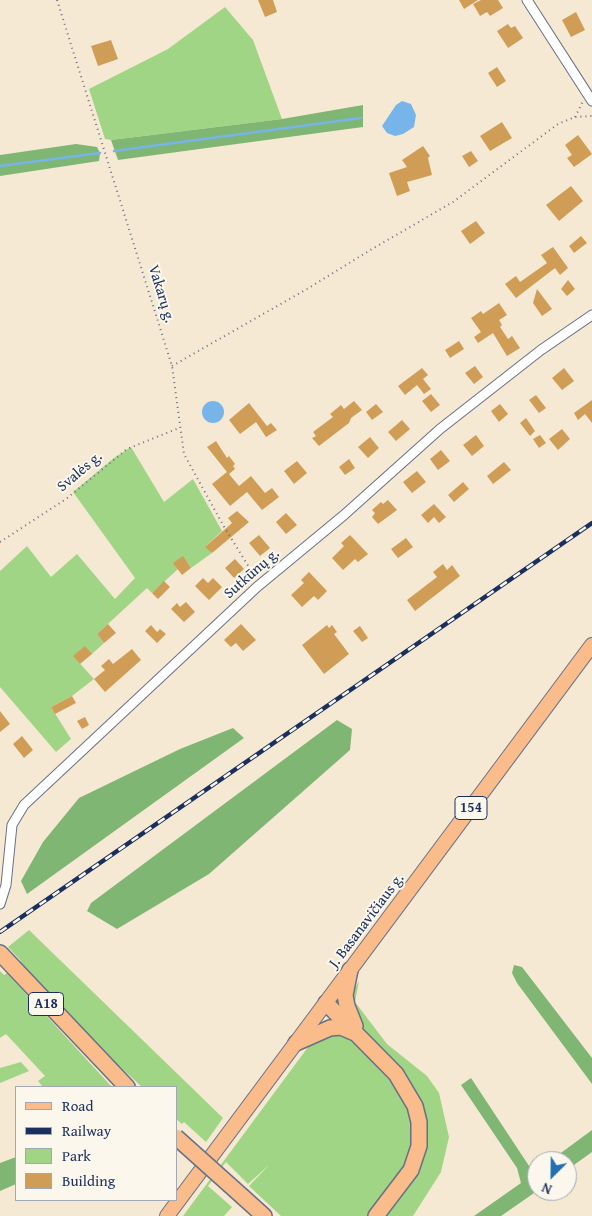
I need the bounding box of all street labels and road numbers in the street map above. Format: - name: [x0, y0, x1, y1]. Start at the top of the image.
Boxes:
- street label: Vakarų g.: [144, 263, 178, 325]
- street label: Svalės g.: [54, 448, 106, 496]
- street label: Sutkūnų g.: [221, 545, 283, 603]
- road number: 154: [455, 796, 487, 820]
- street label: J. Basanavičiaus g.: [326, 870, 408, 972]
- road number: A18: [28, 992, 64, 1016]

